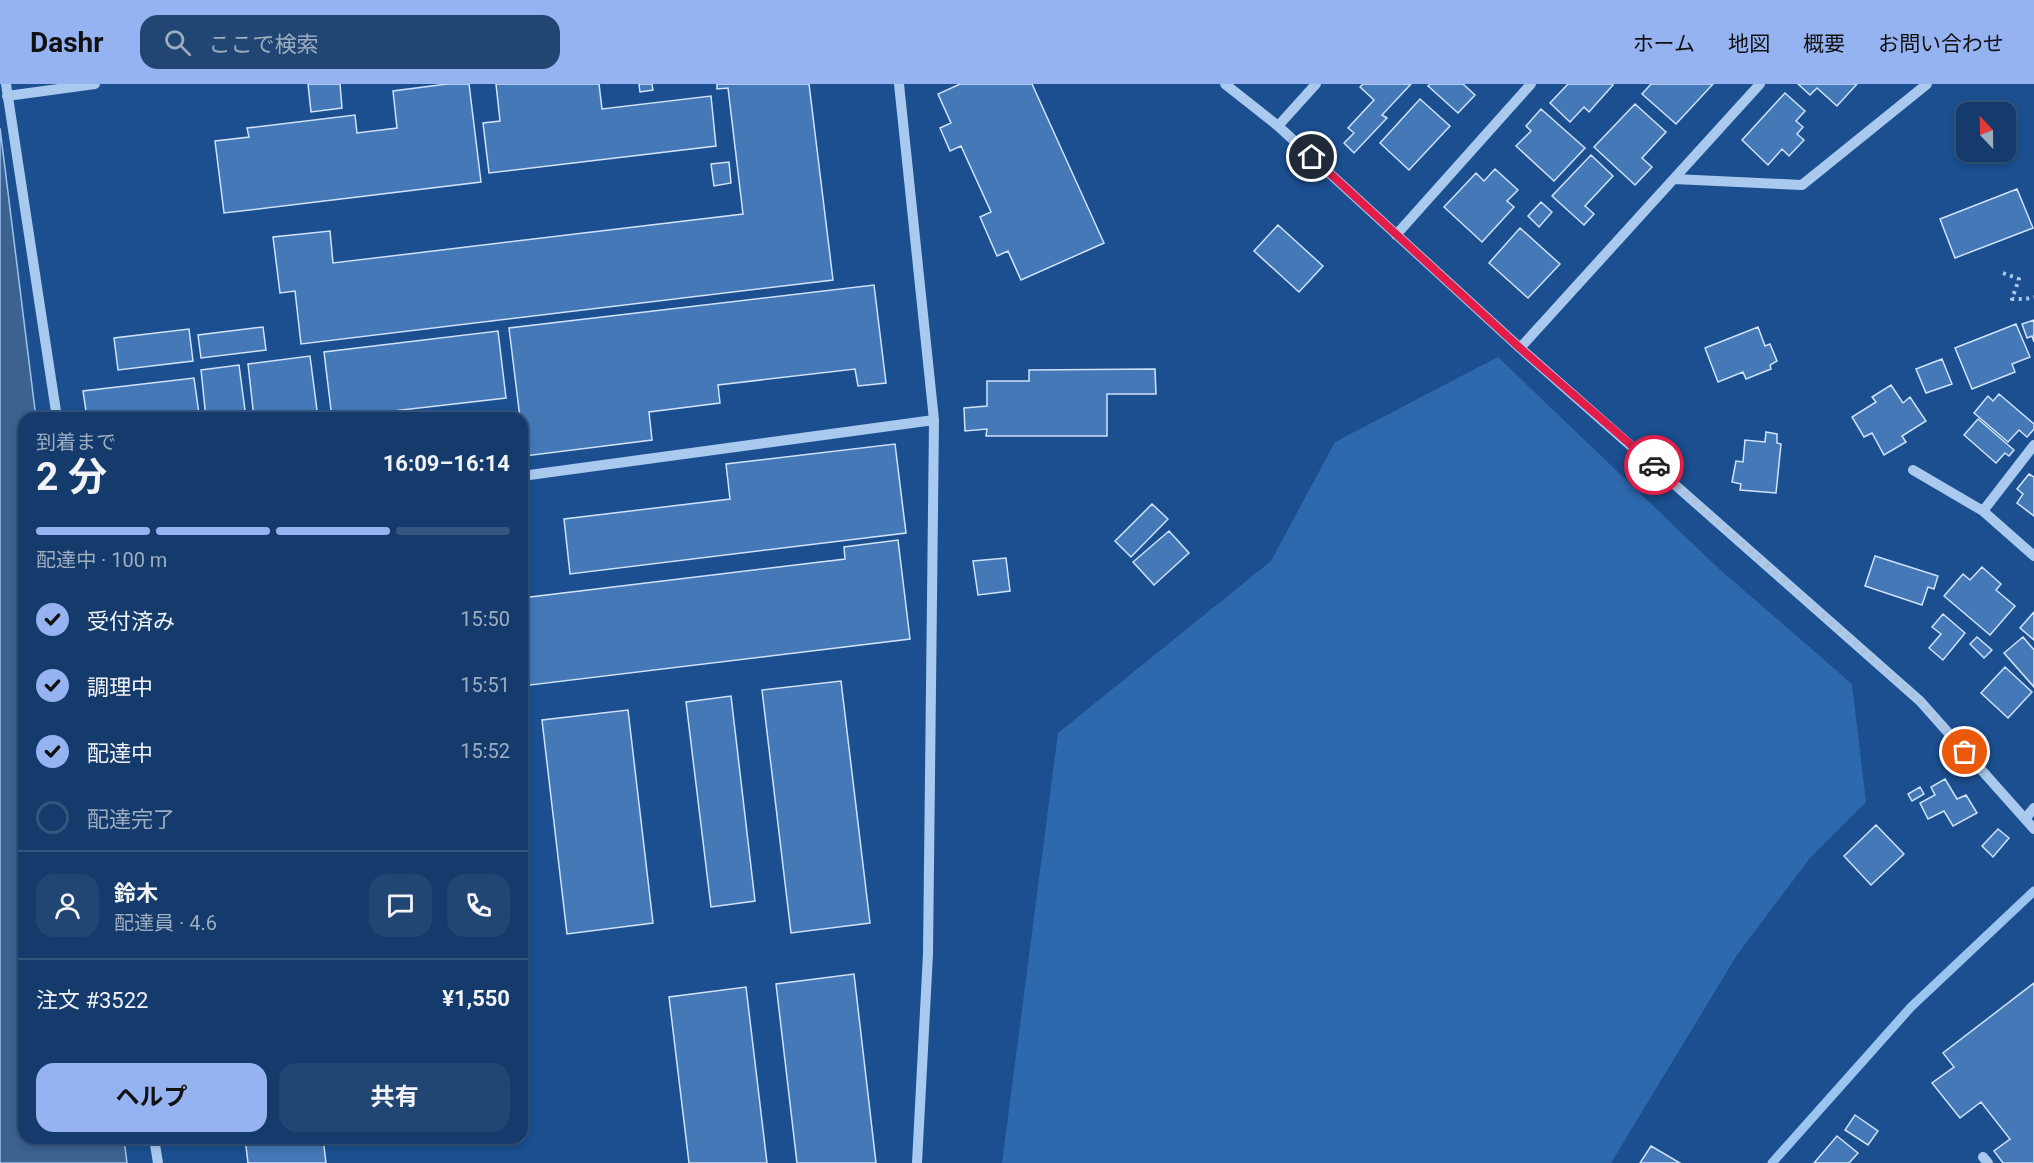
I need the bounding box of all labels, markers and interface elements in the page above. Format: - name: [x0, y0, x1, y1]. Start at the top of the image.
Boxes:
- search box: [140, 15, 560, 69]
- text: Dashr: [30, 26, 104, 59]
- icon: search: [161, 26, 194, 59]
- text: ここで検索: [209, 32, 319, 57]
- text: ホーム: [1633, 32, 1695, 56]
- text: 地図: [1728, 32, 1770, 56]
- text: 概要: [1803, 32, 1845, 56]
- text: お問い合わせ: [1878, 32, 2004, 56]
- north arrow: [1956, 102, 2016, 162]
- map controls: [1956, 102, 2016, 162]
- pin: [1286, 131, 1337, 182]
- icon: home: [1295, 140, 1328, 173]
- text: 到着まで: [36, 430, 116, 454]
- courier: [1624, 435, 1684, 495]
- icon: car: [1638, 449, 1671, 482]
- text: 16:09–16:14: [383, 451, 510, 476]
- text: 2 分: [36, 454, 107, 500]
- text: 配達中 · 100 m: [36, 548, 167, 572]
- icon: check: [36, 603, 69, 636]
- text: 15:50: [460, 607, 510, 631]
- text: 受付済み: [87, 609, 175, 634]
- icon: check: [36, 669, 69, 702]
- text: 15:51: [460, 673, 510, 697]
- text: 調理中: [87, 675, 153, 700]
- pin: [1939, 726, 1990, 777]
- icon: check: [36, 735, 69, 768]
- icon: bag: [1948, 735, 1981, 768]
- text: 15:52: [460, 739, 510, 763]
- text: 配達中: [87, 741, 153, 766]
- text: 配達完了: [87, 807, 175, 832]
- button: person: [36, 874, 99, 937]
- button: chat: [369, 874, 432, 937]
- button: phone: [447, 874, 510, 937]
- text: 鈴木: [114, 881, 158, 906]
- text: 配達員 · 4.6: [114, 911, 217, 935]
- text: ¥1,550: [442, 986, 510, 1011]
- text: 注文 #3522: [36, 988, 148, 1013]
- button: ヘルプ: [36, 1063, 267, 1132]
- button: 共有: [279, 1063, 510, 1132]

